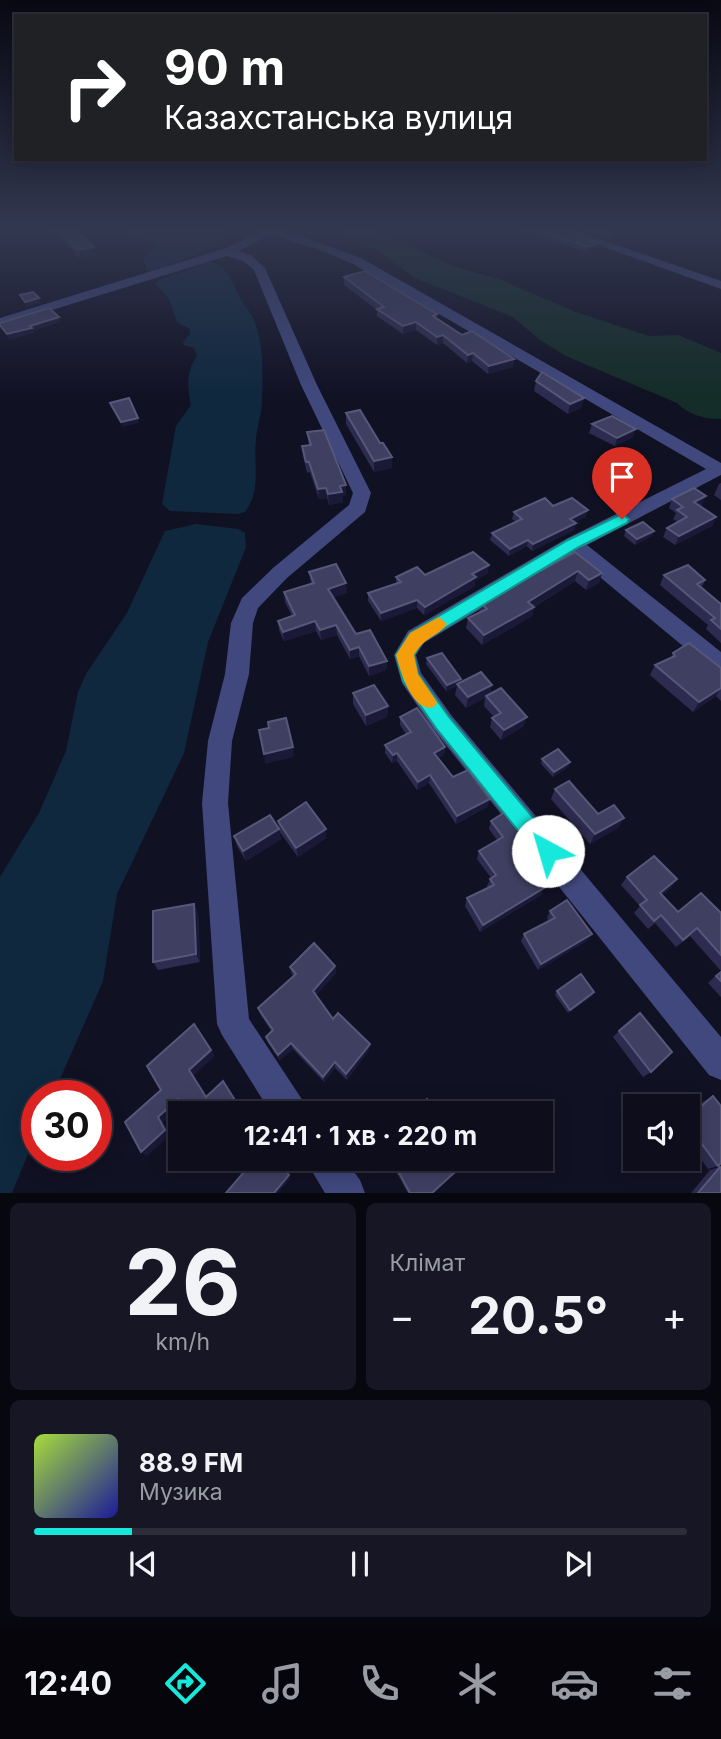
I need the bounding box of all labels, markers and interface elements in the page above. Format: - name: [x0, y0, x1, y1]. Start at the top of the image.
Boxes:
- text: 90 m: [164, 38, 285, 97]
- icon: right: [49, 42, 140, 133]
- text: Казахстанська вулиця: [164, 98, 513, 137]
- pin: [592, 447, 652, 519]
- icon: arrive: [603, 458, 641, 496]
- position arrow: [511, 814, 585, 888]
- speed limit sign: 30: [21, 1080, 112, 1171]
- map controls: [623, 1094, 700, 1171]
- button: sound: [623, 1094, 700, 1171]
- text: 12:41 · 1 хв · 220 m: [244, 1120, 477, 1151]
- text: 26: [125, 1227, 241, 1337]
- text: Клімат: [390, 1249, 465, 1277]
- text: 20.5°: [468, 1284, 608, 1347]
- text: −: [390, 1293, 415, 1339]
- text: +: [662, 1293, 687, 1339]
- text: km/h: [155, 1328, 210, 1356]
- text: 88.9 FM: [139, 1447, 243, 1478]
- text: Музика: [139, 1478, 223, 1506]
- icon: previous: [124, 1545, 162, 1583]
- icon: pause: [341, 1545, 379, 1583]
- icon: next: [559, 1545, 597, 1583]
- icon: directions: [161, 1659, 210, 1708]
- icon: music: [258, 1659, 307, 1708]
- icon: phone: [355, 1659, 404, 1708]
- icon: climate: [453, 1659, 502, 1708]
- icon: car: [550, 1659, 599, 1708]
- icon: filters: [648, 1659, 697, 1708]
- text: 12:40: [24, 1664, 112, 1703]

